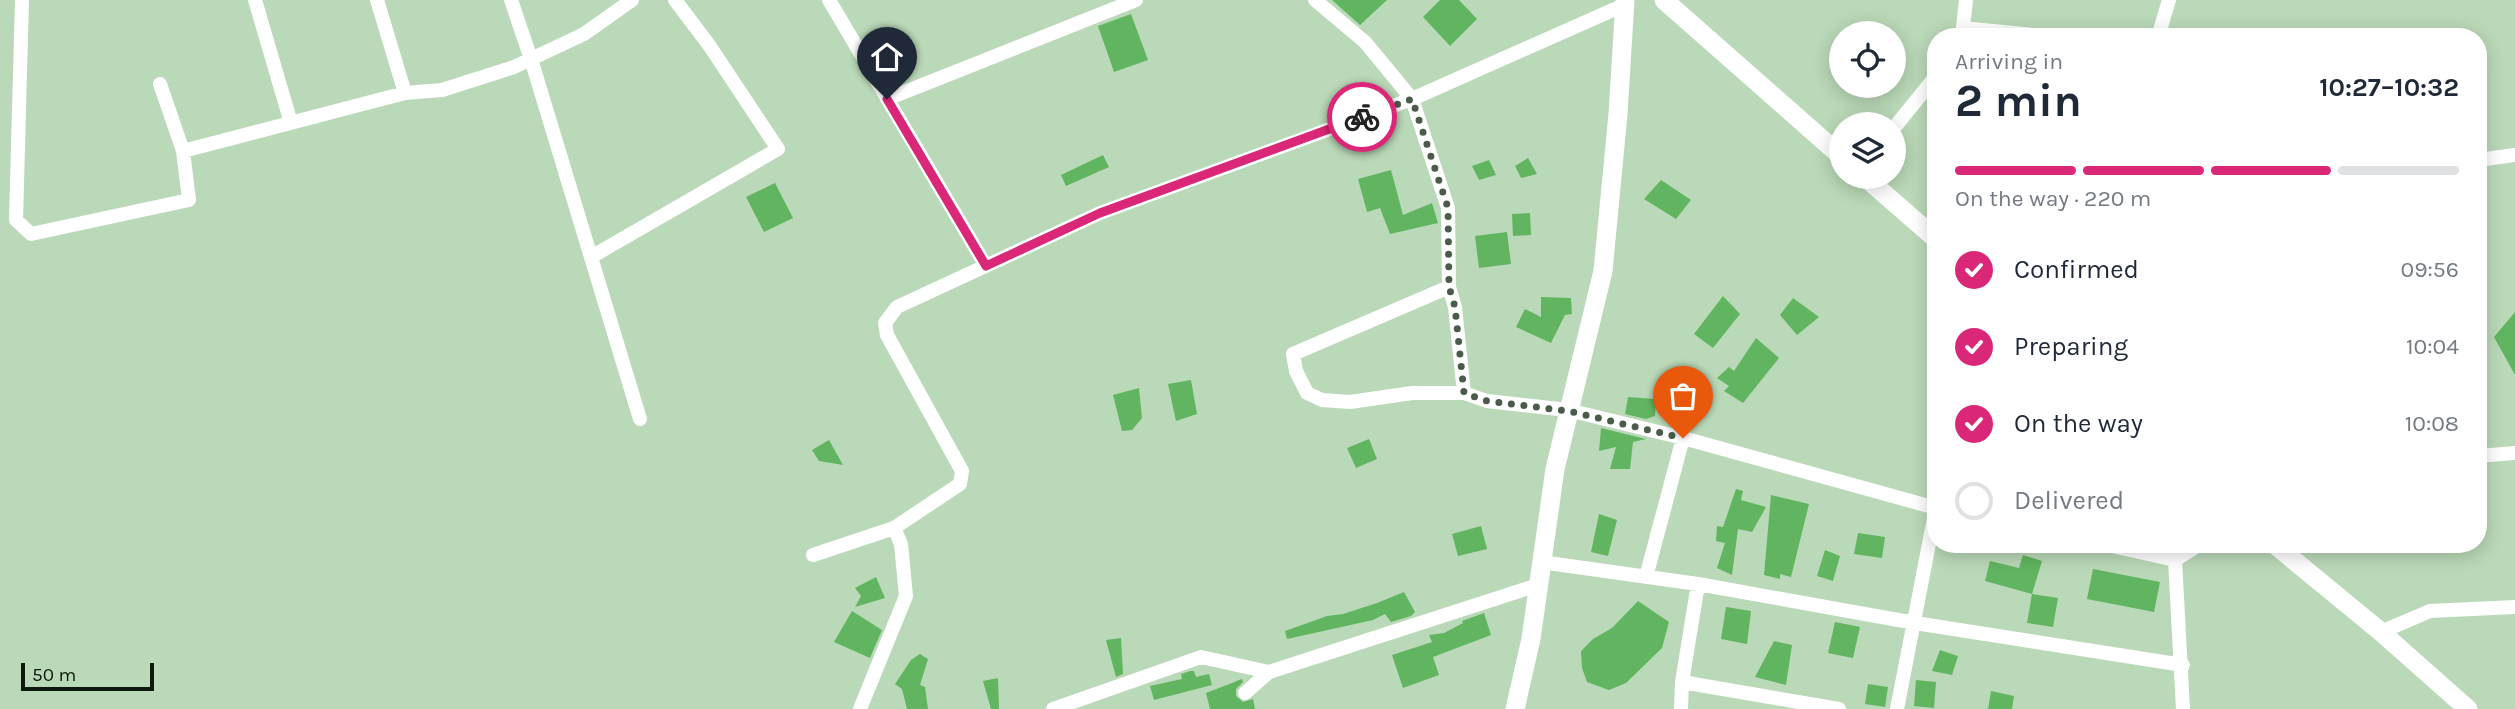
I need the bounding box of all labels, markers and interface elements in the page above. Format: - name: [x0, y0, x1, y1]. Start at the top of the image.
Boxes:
- map controls: [1829, 21, 1906, 189]
- button: locate: [1829, 21, 1906, 98]
- pin: [857, 27, 917, 99]
- icon: home: [868, 38, 906, 76]
- text: Arriving in: [1955, 48, 2063, 75]
- text: 10:27–10:32: [2319, 72, 2459, 103]
- text: 2 min: [1955, 74, 2082, 128]
- courier: [1327, 82, 1397, 152]
- icon: bike: [1343, 98, 1381, 136]
- button: layers: [1829, 112, 1906, 189]
- text: On the way · 220 m: [1955, 185, 2151, 212]
- icon: check: [1955, 251, 1993, 289]
- text: Confirmed: [2014, 254, 2139, 285]
- text: 09:56: [2401, 256, 2459, 283]
- icon: check: [1955, 328, 1993, 366]
- text: Preparing: [2014, 331, 2128, 362]
- text: 10:04: [2406, 333, 2459, 360]
- pin: [1653, 366, 1713, 438]
- icon: bag: [1664, 377, 1702, 415]
- icon: check: [1955, 405, 1993, 443]
- text: On the way: [2014, 408, 2143, 439]
- text: 10:08: [2405, 410, 2459, 437]
- text: Delivered: [2014, 485, 2124, 516]
- scale bar: [21, 660, 154, 692]
- text: 50 m: [32, 664, 76, 686]

